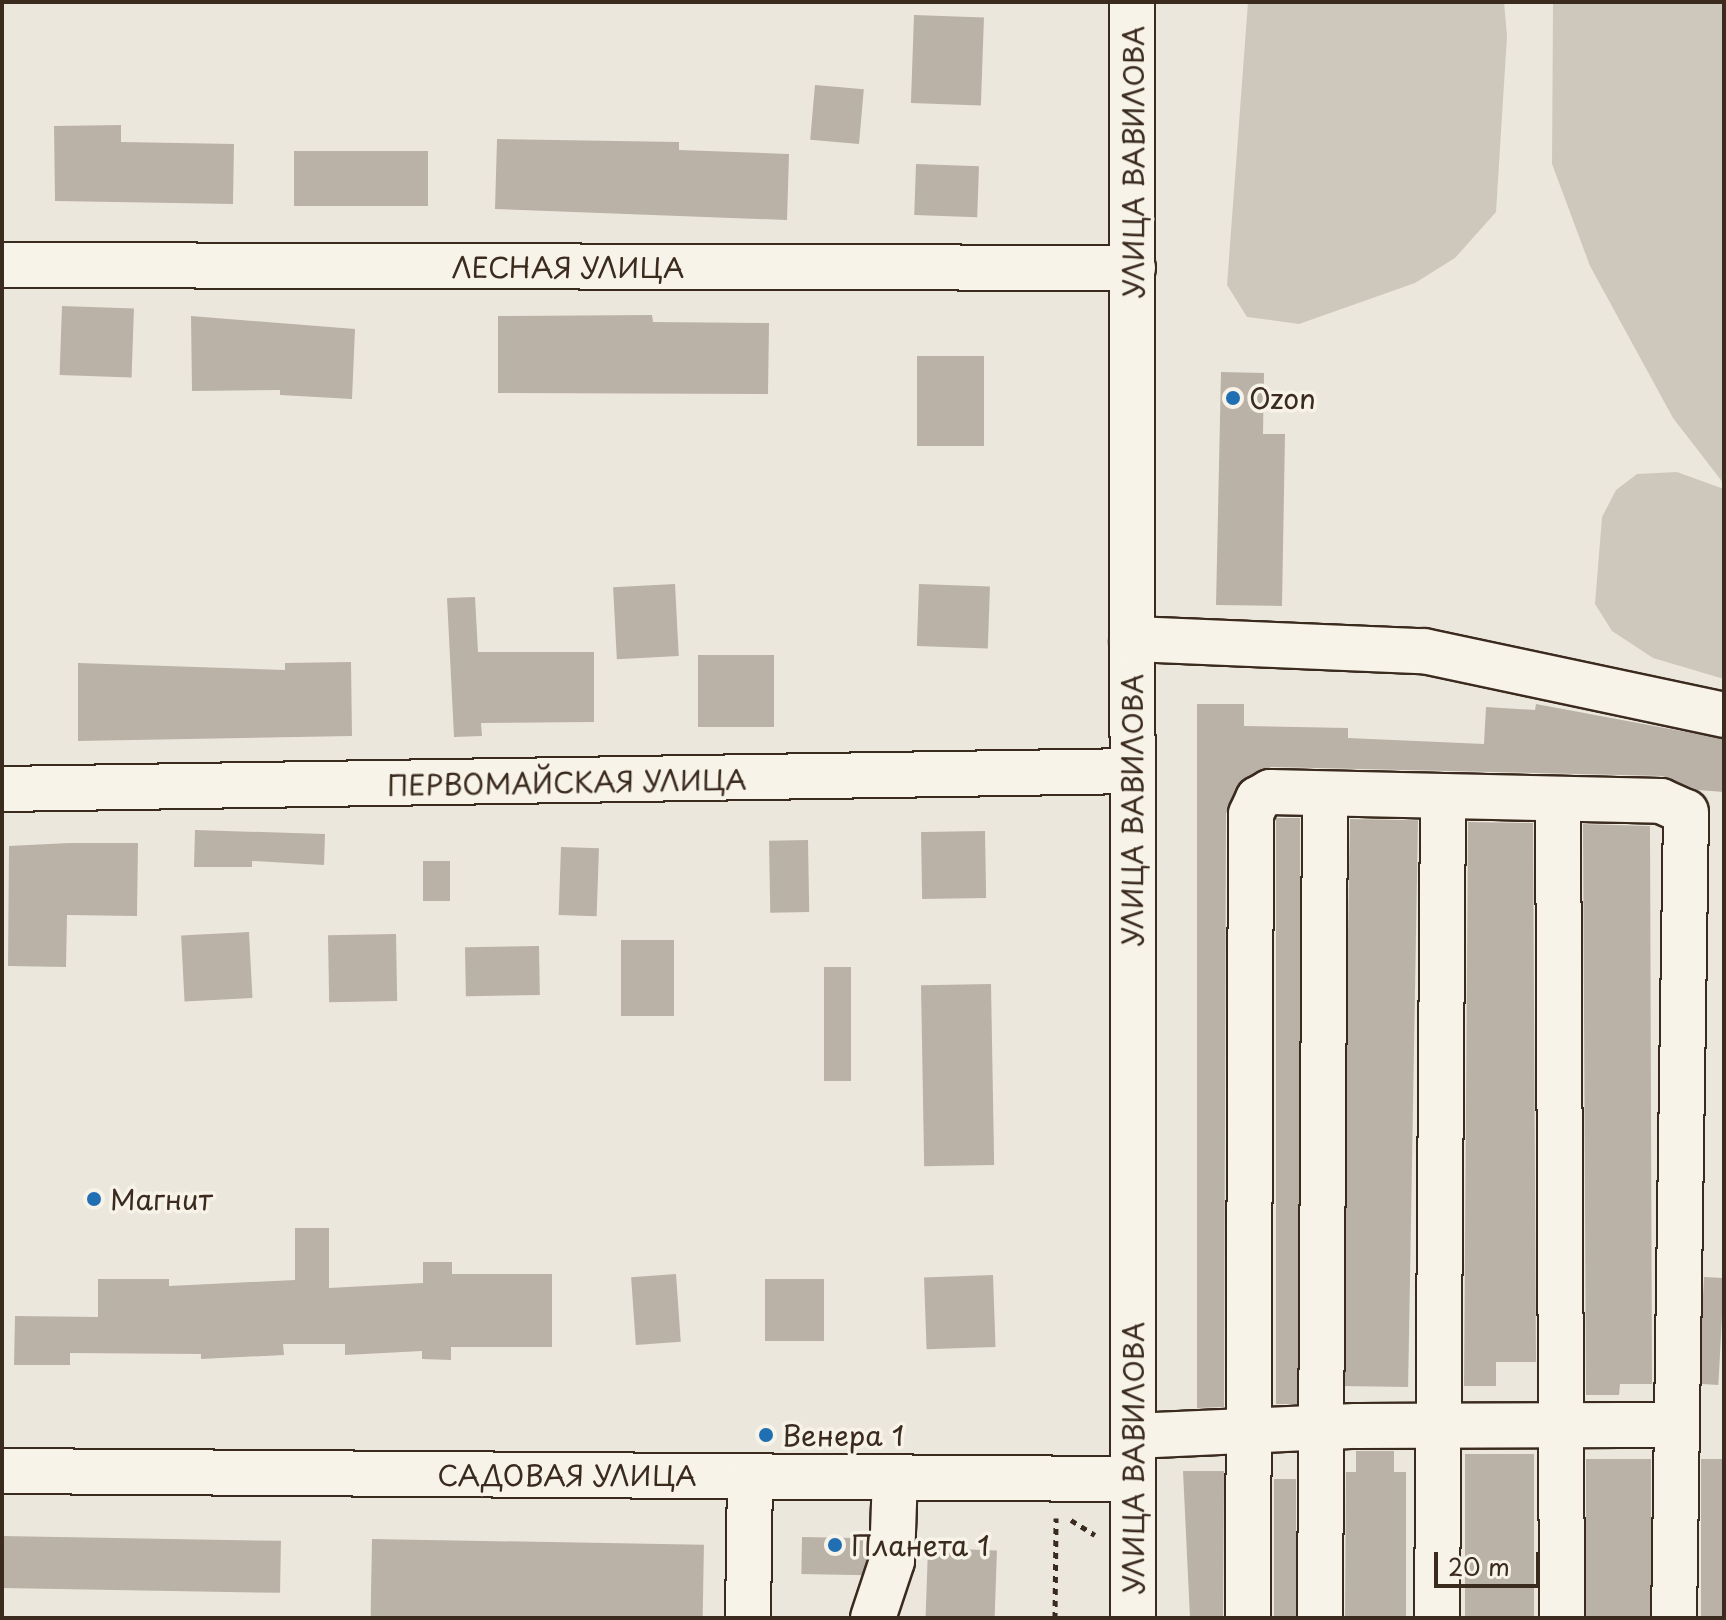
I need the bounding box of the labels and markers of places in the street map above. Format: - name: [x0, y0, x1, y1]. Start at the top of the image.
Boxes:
- place label: Ozon: [1249, 381, 1316, 415]
- marker: Ozon: [1224, 389, 1242, 407]
- place label: Магнит: [110, 1182, 212, 1216]
- marker: Магнит: [85, 1190, 103, 1208]
- place label: Венера 1: [782, 1418, 904, 1452]
- marker: Венера 1: [757, 1426, 775, 1444]
- place label: Планета 1: [851, 1528, 990, 1562]
- marker: Планета 1: [826, 1536, 844, 1554]

